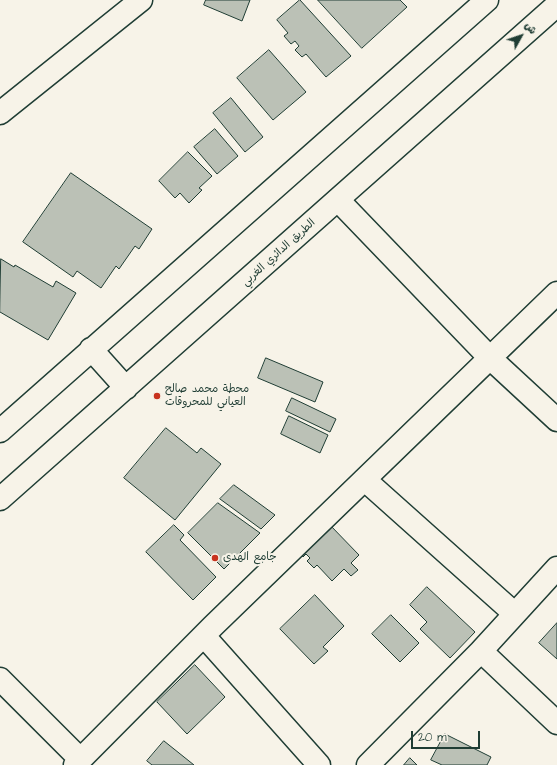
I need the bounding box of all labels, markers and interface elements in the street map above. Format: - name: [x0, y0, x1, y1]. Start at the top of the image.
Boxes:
- north arrow: [501, 16, 541, 56]
- text: ش: [521, 19, 540, 37]
- street label: الطريق الدائري الغربي: [240, 217, 318, 289]
- place label: محطة محمد صالح العياني للمحروقات: [165, 383, 249, 409]
- marker: محطة محمد صالح العياني للمحروقات: [152, 391, 162, 401]
- place label: جامع الهدى: [223, 551, 277, 565]
- marker: جامع الهدى: [210, 553, 220, 563]
- scale bar: [413, 723, 482, 749]
- text: 20 m: [418, 729, 447, 746]

